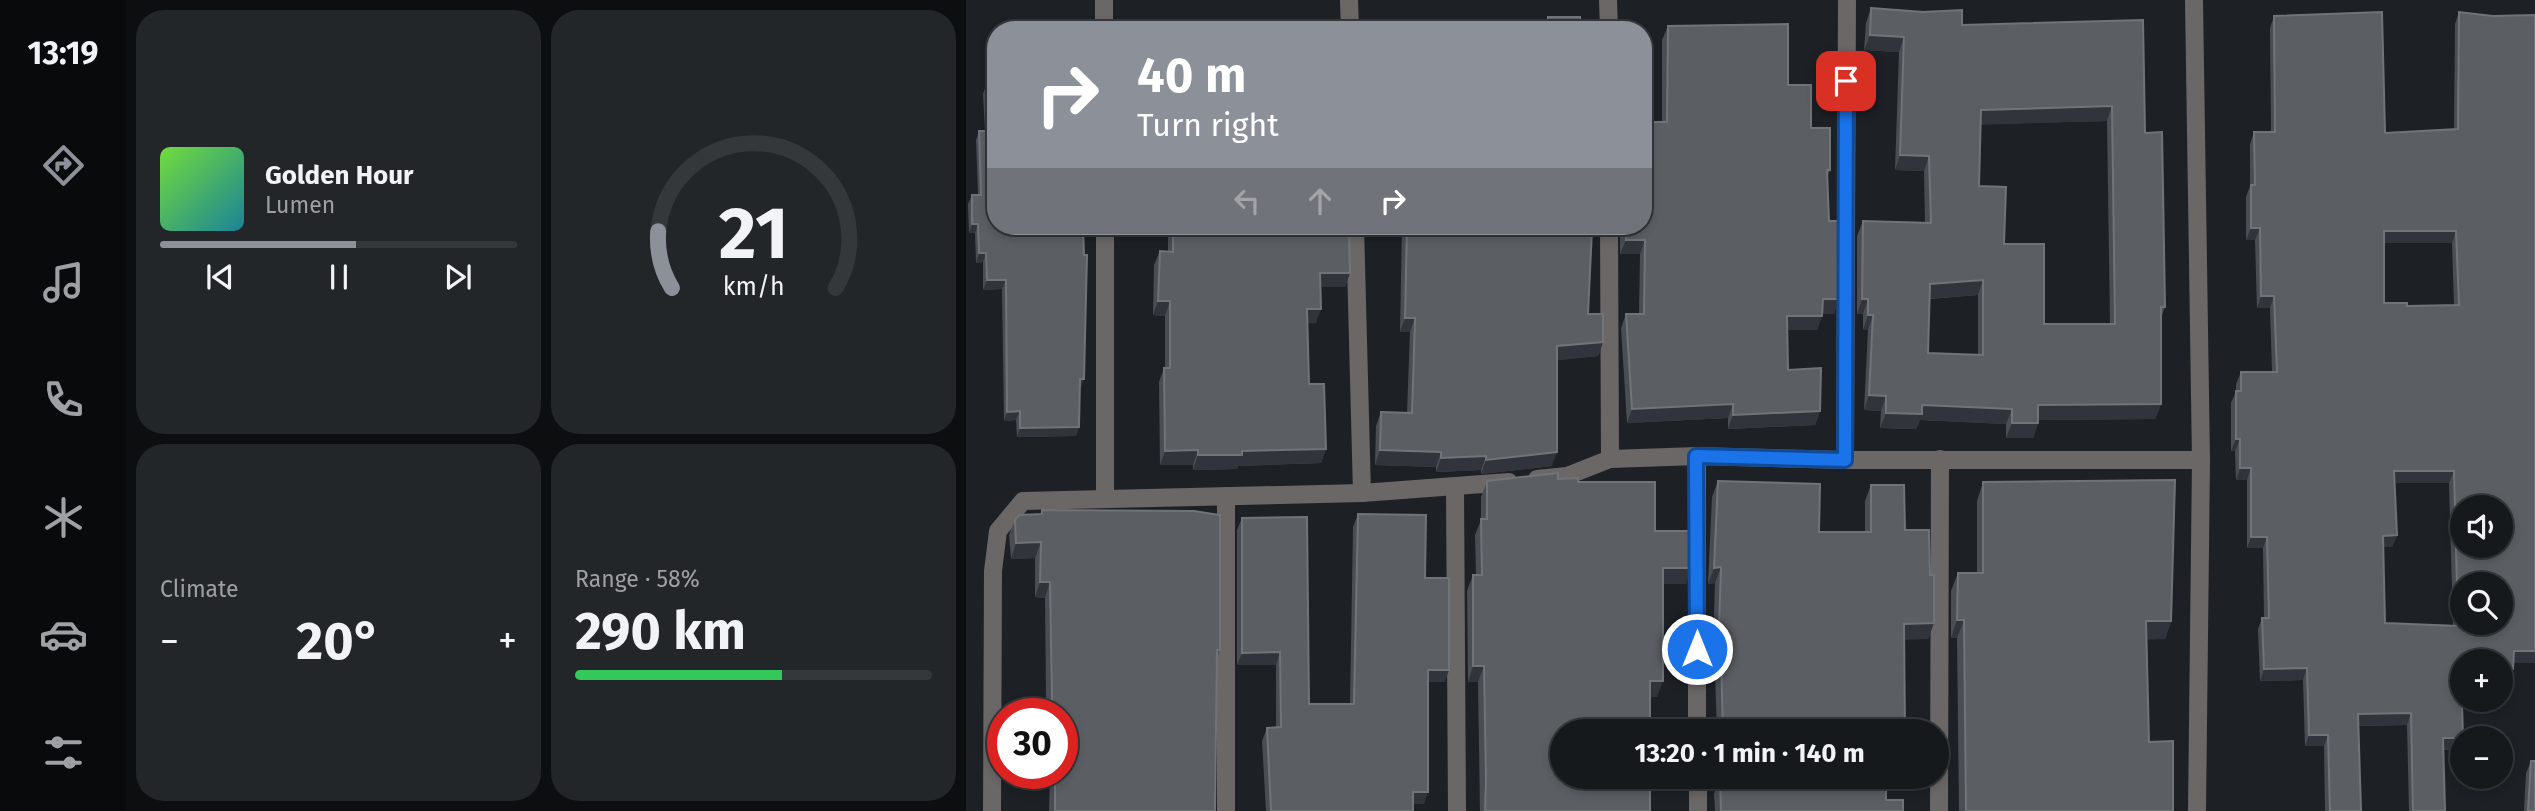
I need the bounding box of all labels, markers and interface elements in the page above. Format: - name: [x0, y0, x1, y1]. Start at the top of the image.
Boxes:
- text: 13:19: [28, 34, 98, 72]
- text: 40 m: [1137, 46, 1246, 105]
- icon: right: [1022, 49, 1113, 140]
- pin: [1816, 51, 1876, 111]
- icon: arrive: [1827, 62, 1865, 100]
- text: Turn right: [1137, 106, 1279, 144]
- icon: directions: [39, 141, 88, 190]
- text: Golden Hour: [265, 160, 413, 191]
- icon: left: [1228, 182, 1266, 220]
- icon: ahead: [1301, 182, 1339, 220]
- icon: right: [1374, 182, 1412, 220]
- text: 21: [719, 190, 788, 277]
- text: Lumen: [265, 191, 335, 219]
- icon: music: [39, 258, 88, 307]
- icon: previous: [201, 258, 239, 296]
- icon: pause: [320, 258, 358, 296]
- icon: next: [439, 258, 477, 296]
- text: km/h: [723, 272, 784, 302]
- icon: phone: [39, 375, 88, 424]
- icon: climate: [39, 493, 88, 542]
- map controls: [2450, 495, 2513, 789]
- button: sound: [2450, 495, 2513, 558]
- text: Range · 58%: [575, 565, 700, 593]
- button: search: [2450, 572, 2513, 635]
- text: Climate: [160, 575, 239, 603]
- text: 290 km: [575, 600, 746, 663]
- icon: car: [39, 610, 88, 659]
- text: 20°: [296, 610, 381, 673]
- position arrow: [1660, 612, 1734, 686]
- text: −: [160, 618, 179, 664]
- text: +: [498, 618, 517, 664]
- button: +: [2450, 649, 2513, 712]
- speed limit sign: 30: [987, 698, 1078, 789]
- button: −: [2450, 726, 2513, 789]
- icon: filters: [39, 728, 88, 777]
- text: 13:20 · 1 min · 140 m: [1634, 738, 1865, 769]

